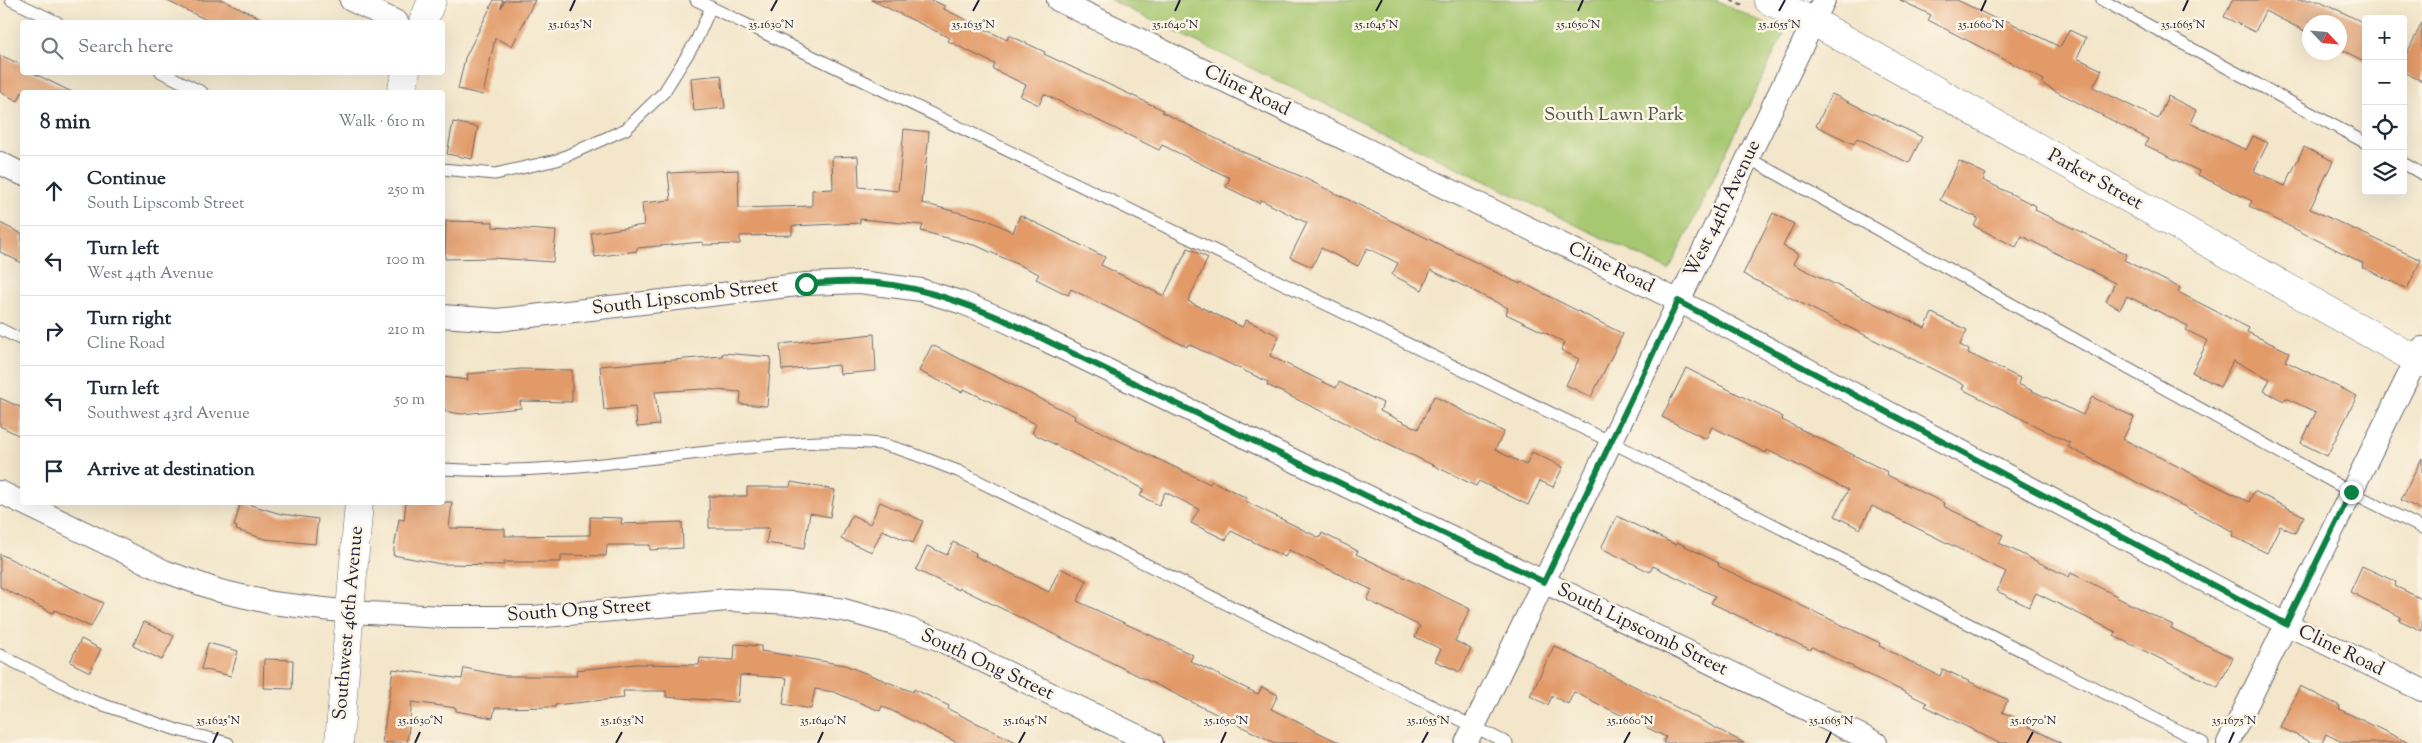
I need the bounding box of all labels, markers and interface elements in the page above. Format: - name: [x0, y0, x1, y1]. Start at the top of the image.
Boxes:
- north arrow: [2302, 15, 2347, 60]
- map controls: [2362, 15, 2407, 195]
- button: +: [2362, 15, 2407, 60]
- text: 35.1625°N: [548, 16, 593, 34]
- text: 35.1630°N: [748, 16, 794, 34]
- text: 35.1635°N: [951, 16, 995, 34]
- text: 35.1640°N: [1152, 16, 1199, 34]
- text: 35.1645°N: [1354, 16, 1399, 34]
- text: 35.1650°N: [1556, 16, 1601, 34]
- text: 35.1655°N: [1757, 16, 1801, 34]
- text: 35.1660°N: [1958, 16, 2005, 34]
- text: 35.1665°N: [2161, 16, 2206, 34]
- search box: [20, 20, 445, 75]
- icon: search: [38, 34, 66, 62]
- text: Search here: [78, 34, 173, 61]
- street label: Cline Road: [1199, 59, 1295, 124]
- button: −: [2362, 60, 2407, 105]
- park label: South Lawn Park: [1544, 102, 1685, 129]
- button: locate: [2362, 105, 2407, 150]
- text: 8 min: [40, 108, 91, 138]
- text: Walk · 610 m: [338, 111, 425, 134]
- street label: West 44th Avenue: [1678, 135, 1768, 282]
- street label: Parker Street: [2043, 143, 2148, 218]
- button: layers: [2362, 150, 2407, 195]
- text: Continue: [87, 166, 166, 193]
- icon: ahead: [40, 177, 68, 205]
- text: 250 m: [387, 179, 425, 202]
- text: South Lipscomb Street: [87, 193, 245, 216]
- text: Turn left: [87, 236, 159, 263]
- street label: Cline Road: [1563, 236, 1659, 301]
- icon: left: [40, 247, 68, 275]
- text: 100 m: [386, 249, 425, 272]
- text: West 44th Avenue: [87, 263, 214, 286]
- street label: South Lipscomb Street: [590, 273, 780, 323]
- route start: [795, 273, 818, 296]
- text: Turn right: [87, 306, 171, 333]
- icon: right: [40, 317, 68, 345]
- text: 210 m: [387, 319, 425, 342]
- text: Cline Road: [87, 333, 165, 356]
- text: Turn left: [87, 376, 159, 403]
- icon: left: [40, 387, 68, 415]
- text: 50 m: [394, 389, 425, 412]
- text: Southwest 43rd Avenue: [87, 403, 250, 426]
- icon: arrive: [40, 457, 68, 485]
- text: Arrive at destination: [87, 457, 255, 484]
- route end: [2340, 481, 2363, 504]
- street label: Southwest 46th Avenue: [327, 525, 371, 721]
- street label: South Lipscomb Street: [1552, 577, 1732, 683]
- street label: South Ong Street: [506, 592, 652, 629]
- street label: Cline Road: [2293, 619, 2389, 684]
- street label: South Ong Street: [916, 622, 1058, 708]
- text: 35.1625°N: [196, 712, 241, 730]
- text: 35.1630°N: [397, 712, 443, 730]
- text: 35.1635°N: [600, 712, 644, 730]
- text: 35.1640°N: [800, 712, 847, 730]
- text: 35.1645°N: [1003, 712, 1048, 730]
- text: 35.1650°N: [1204, 712, 1249, 730]
- text: 35.1655°N: [1406, 712, 1450, 730]
- text: 35.1660°N: [1607, 712, 1654, 730]
- text: 35.1665°N: [1809, 712, 1854, 730]
- text: 35.1670°N: [2010, 712, 2057, 730]
- text: 35.1675°N: [2212, 712, 2257, 730]

